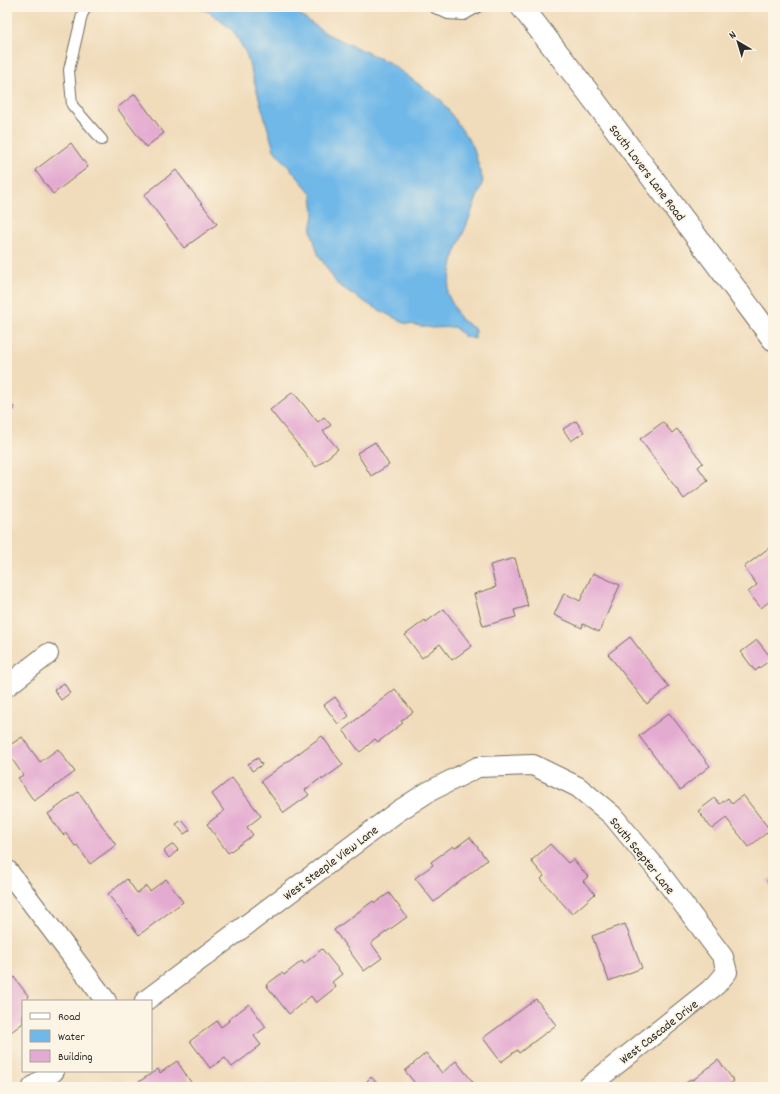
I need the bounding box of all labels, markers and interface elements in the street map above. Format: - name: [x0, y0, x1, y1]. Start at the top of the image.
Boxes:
- north arrow: [718, 22, 758, 62]
- text: N: [726, 27, 741, 44]
- street label: South Lovers Lane Road: [603, 121, 689, 226]
- street label: South Scepter Lane: [604, 814, 679, 900]
- street label: West Steeple View Lane: [280, 822, 383, 906]
- street label: West Cascade Drive: [616, 996, 703, 1070]
- legend: [22, 1000, 152, 1072]
- text: Road: [58, 1009, 80, 1026]
- text: Water: [58, 1029, 85, 1046]
- text: Building: [58, 1049, 93, 1066]

